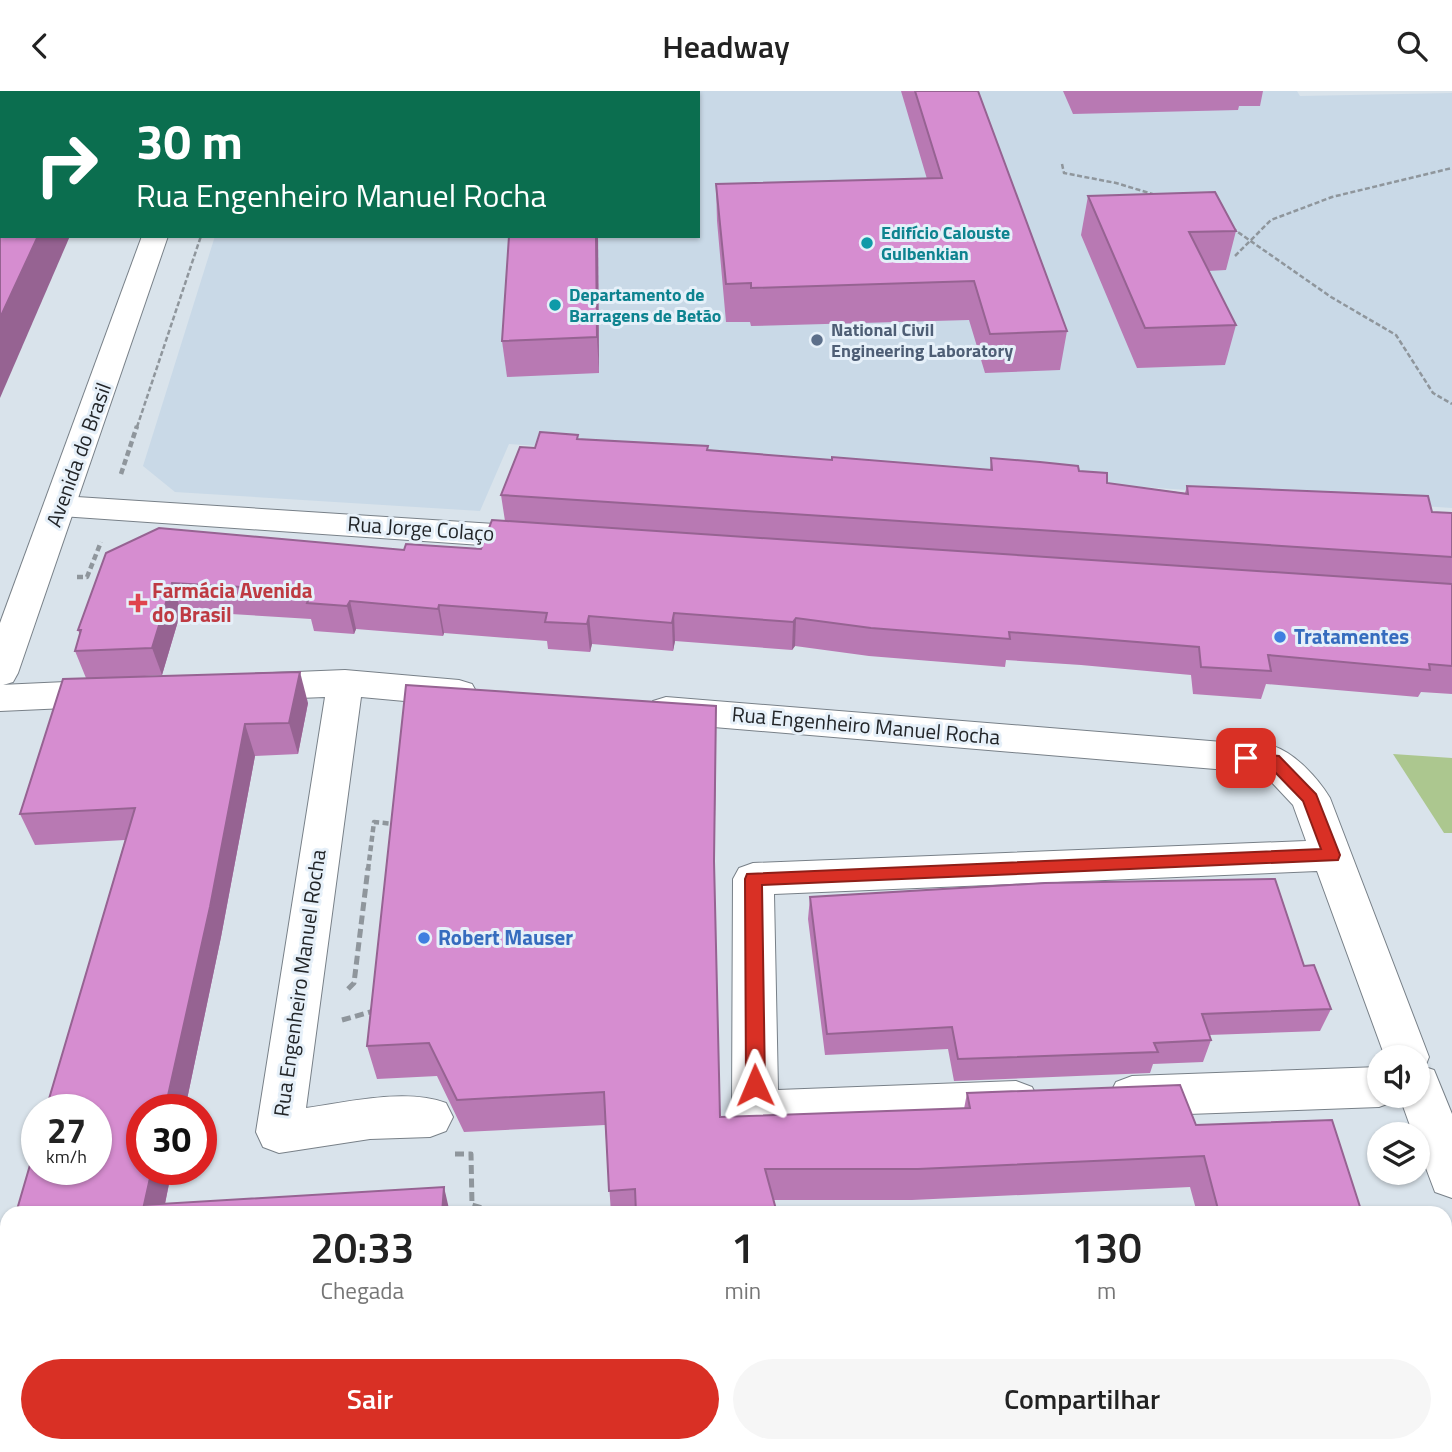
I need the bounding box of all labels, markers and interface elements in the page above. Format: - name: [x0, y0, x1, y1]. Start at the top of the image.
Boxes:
- text: Headway: [662, 22, 790, 70]
- icon: back: [21, 27, 59, 65]
- icon: search: [1393, 27, 1431, 65]
- text: 30 m: [136, 103, 243, 178]
- icon: right: [21, 119, 112, 210]
- text: Rua Engenheiro Manuel Rocha: [136, 171, 547, 219]
- place label: Edifício Calouste Gulbenkian: [881, 219, 1010, 267]
- marker: Edifício Calouste Gulbenkian: [859, 235, 875, 251]
- place label: Departamento de Barragens de Betão: [569, 281, 721, 329]
- marker: Departamento de Barragens de Betão: [547, 297, 563, 313]
- place label: National Civil Engineering Laboratory: [831, 316, 1013, 364]
- marker: National Civil Engineering Laboratory: [809, 332, 825, 348]
- street label: Avenida do Brasil: [37, 378, 119, 531]
- street label: Rua Jorge Colaço: [347, 507, 496, 549]
- place label: Farmácia Avenida do Brasil: [152, 574, 313, 630]
- marker: Farmácia Avenida do Brasil: [130, 595, 146, 611]
- place label: Tratamentes: [1294, 620, 1409, 652]
- marker: Tratamentes: [1272, 629, 1288, 645]
- street label: Rua Engenheiro Manuel Rocha: [730, 697, 1002, 753]
- pin: [1216, 728, 1276, 788]
- icon: arrive: [1227, 739, 1265, 777]
- street label: Rua Engenheiro Manuel Rocha: [264, 847, 334, 1118]
- place label: Robert Mauser: [438, 921, 573, 953]
- marker: Robert Mauser: [416, 930, 432, 946]
- map controls: [1367, 1045, 1430, 1185]
- button: sound: [1367, 1045, 1430, 1108]
- position arrow: [718, 1048, 792, 1122]
- speed limit sign: 30: [126, 1094, 217, 1185]
- text: 27: [47, 1103, 86, 1157]
- button: layers: [1367, 1122, 1430, 1185]
- text: km/h: [46, 1143, 87, 1170]
- text: 20:33: [310, 1215, 414, 1279]
- text: 1: [731, 1215, 755, 1279]
- text: 130: [1071, 1215, 1142, 1279]
- text: Chegada: [320, 1273, 404, 1308]
- text: min: [724, 1273, 761, 1308]
- text: m: [1097, 1273, 1116, 1308]
- button: Sair: [21, 1359, 719, 1439]
- button: Compartilhar: [733, 1359, 1431, 1439]

